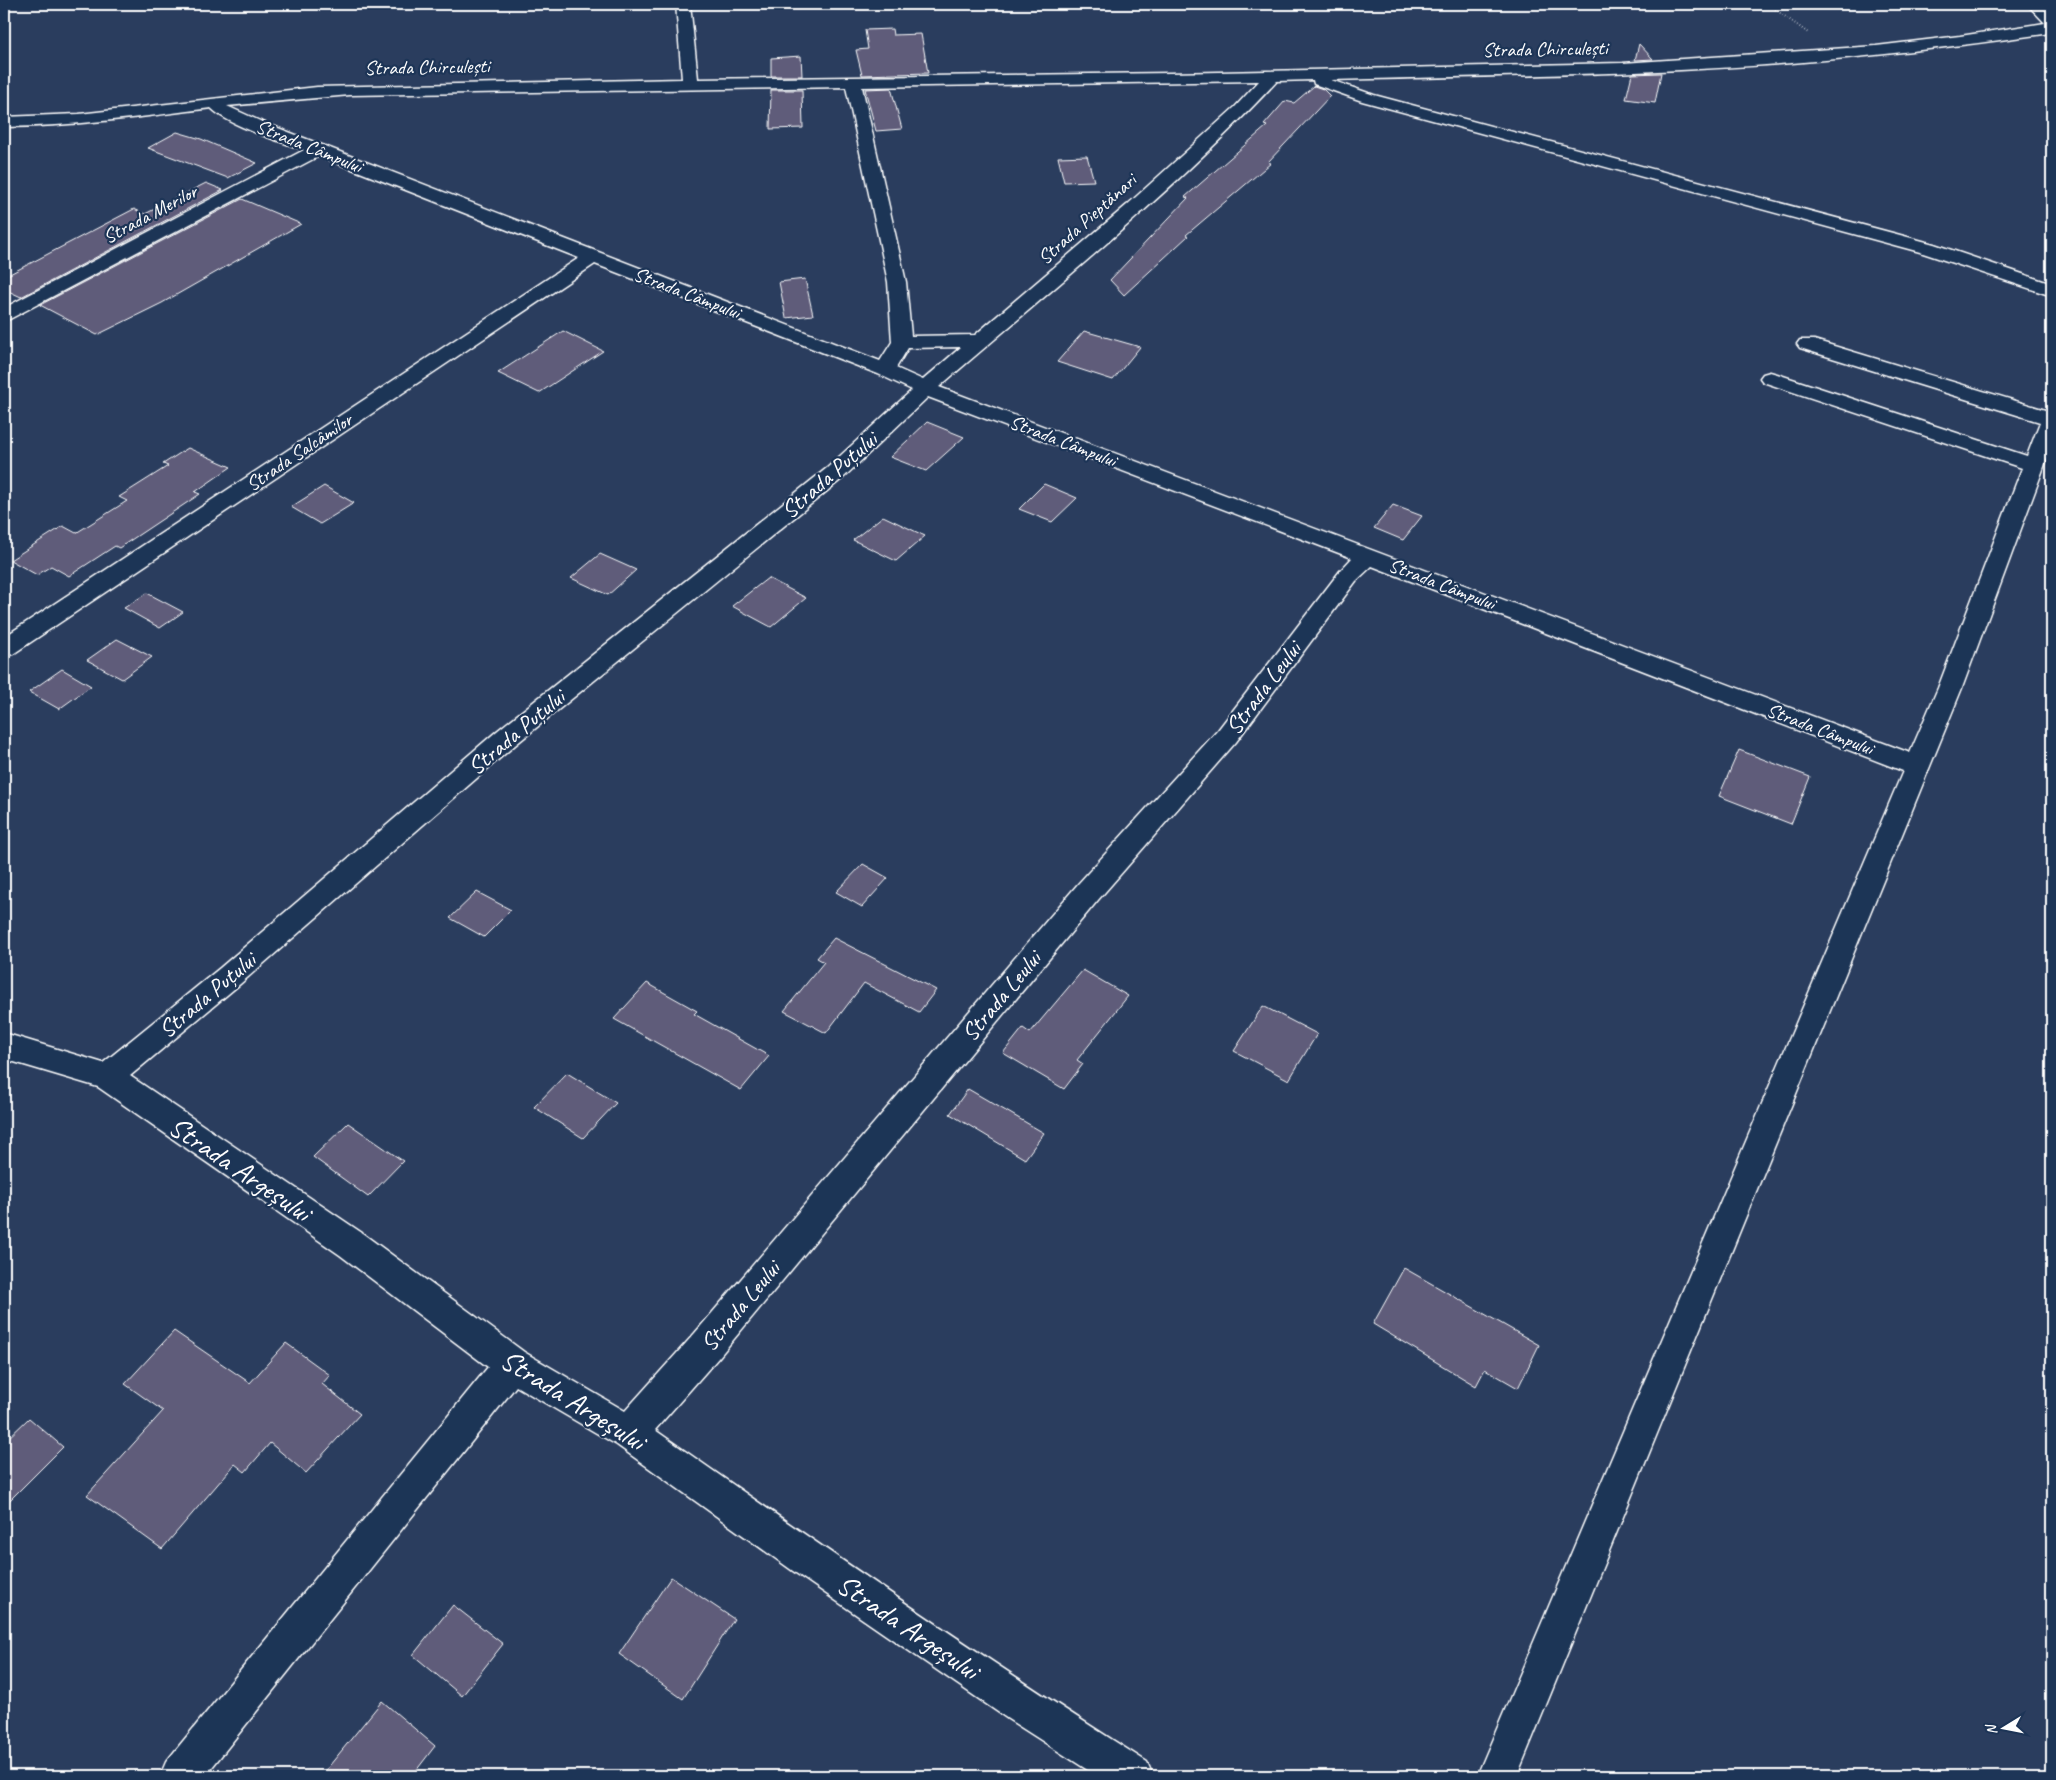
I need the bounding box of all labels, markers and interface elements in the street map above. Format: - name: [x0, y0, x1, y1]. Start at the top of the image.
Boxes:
- street label: Strada Chirculești: [1482, 35, 1610, 63]
- street label: Strada Chirculești: [364, 53, 492, 81]
- street label: Strada Câmpului: [252, 113, 368, 179]
- street label: Strada Pieptănari: [1032, 167, 1143, 270]
- street label: Strada Merilor: [99, 178, 203, 249]
- street label: Strada Câmpului: [630, 261, 746, 326]
- street label: Strada Salcâmilor: [241, 406, 358, 497]
- street label: Strada Câmpului: [1006, 409, 1122, 474]
- street label: Strada Puțului: [775, 423, 886, 525]
- street label: Strada Câmpului: [1385, 552, 1501, 617]
- street label: Strada Leului: [1218, 633, 1310, 740]
- street label: Strada Puțului: [461, 680, 574, 781]
- street label: Strada Câmpului: [1763, 697, 1879, 762]
- street label: Strada Leului: [955, 942, 1050, 1047]
- street label: Strada Puțului: [152, 943, 265, 1044]
- street label: Strada Argeșului: [162, 1108, 321, 1232]
- street label: Strada Leului: [694, 1252, 789, 1357]
- street label: Strada Argeșului: [494, 1341, 655, 1461]
- street label: Strada Argeșului: [830, 1566, 989, 1690]
- north arrow: [1978, 1702, 2028, 1752]
- text: N: [1982, 1722, 2001, 1736]

